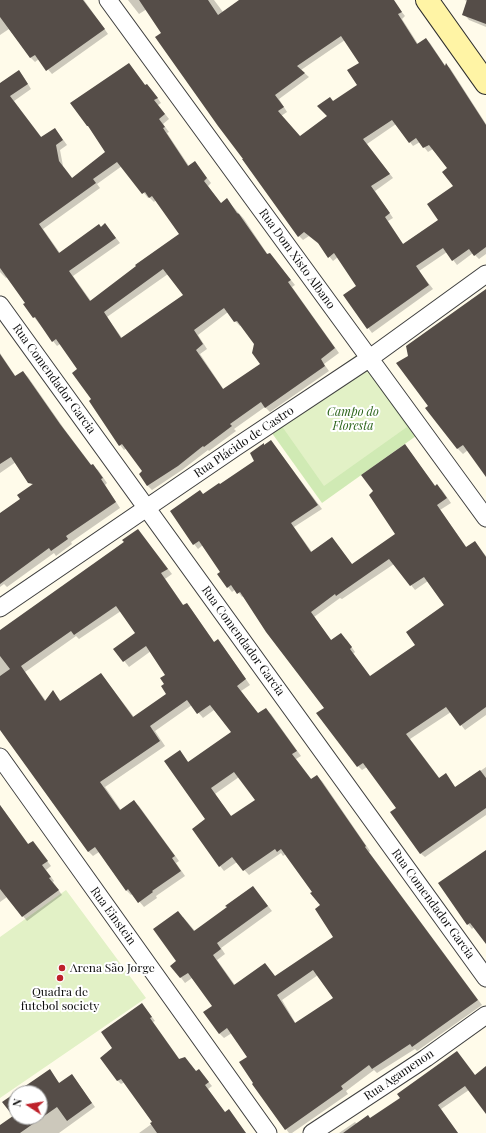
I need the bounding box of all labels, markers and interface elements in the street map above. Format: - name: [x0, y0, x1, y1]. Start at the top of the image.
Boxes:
- street label: Rua Dom Xisto Albano: [256, 206, 338, 312]
- street label: Rua Comendador Garcia: [9, 321, 99, 437]
- street label: Rua Plácido de Castro: [191, 403, 297, 481]
- park label: Campo do Floresta: [327, 405, 379, 433]
- street label: Rua Comendador Garcia: [198, 583, 288, 699]
- street label: Rua Comendador Garcia: [388, 846, 478, 962]
- street label: Rua Einstein: [87, 884, 139, 948]
- place label: Arena São Jorge: [70, 961, 155, 975]
- marker: Arena São Jorge: [57, 963, 67, 973]
- marker: Quadra de futebol society: [55, 973, 65, 983]
- place label: Quadra de futebol society: [21, 985, 99, 1013]
- street label: Rua Agamenon: [361, 1046, 437, 1104]
- north arrow: [8, 1085, 48, 1125]
- text: N: [9, 1097, 25, 1108]

